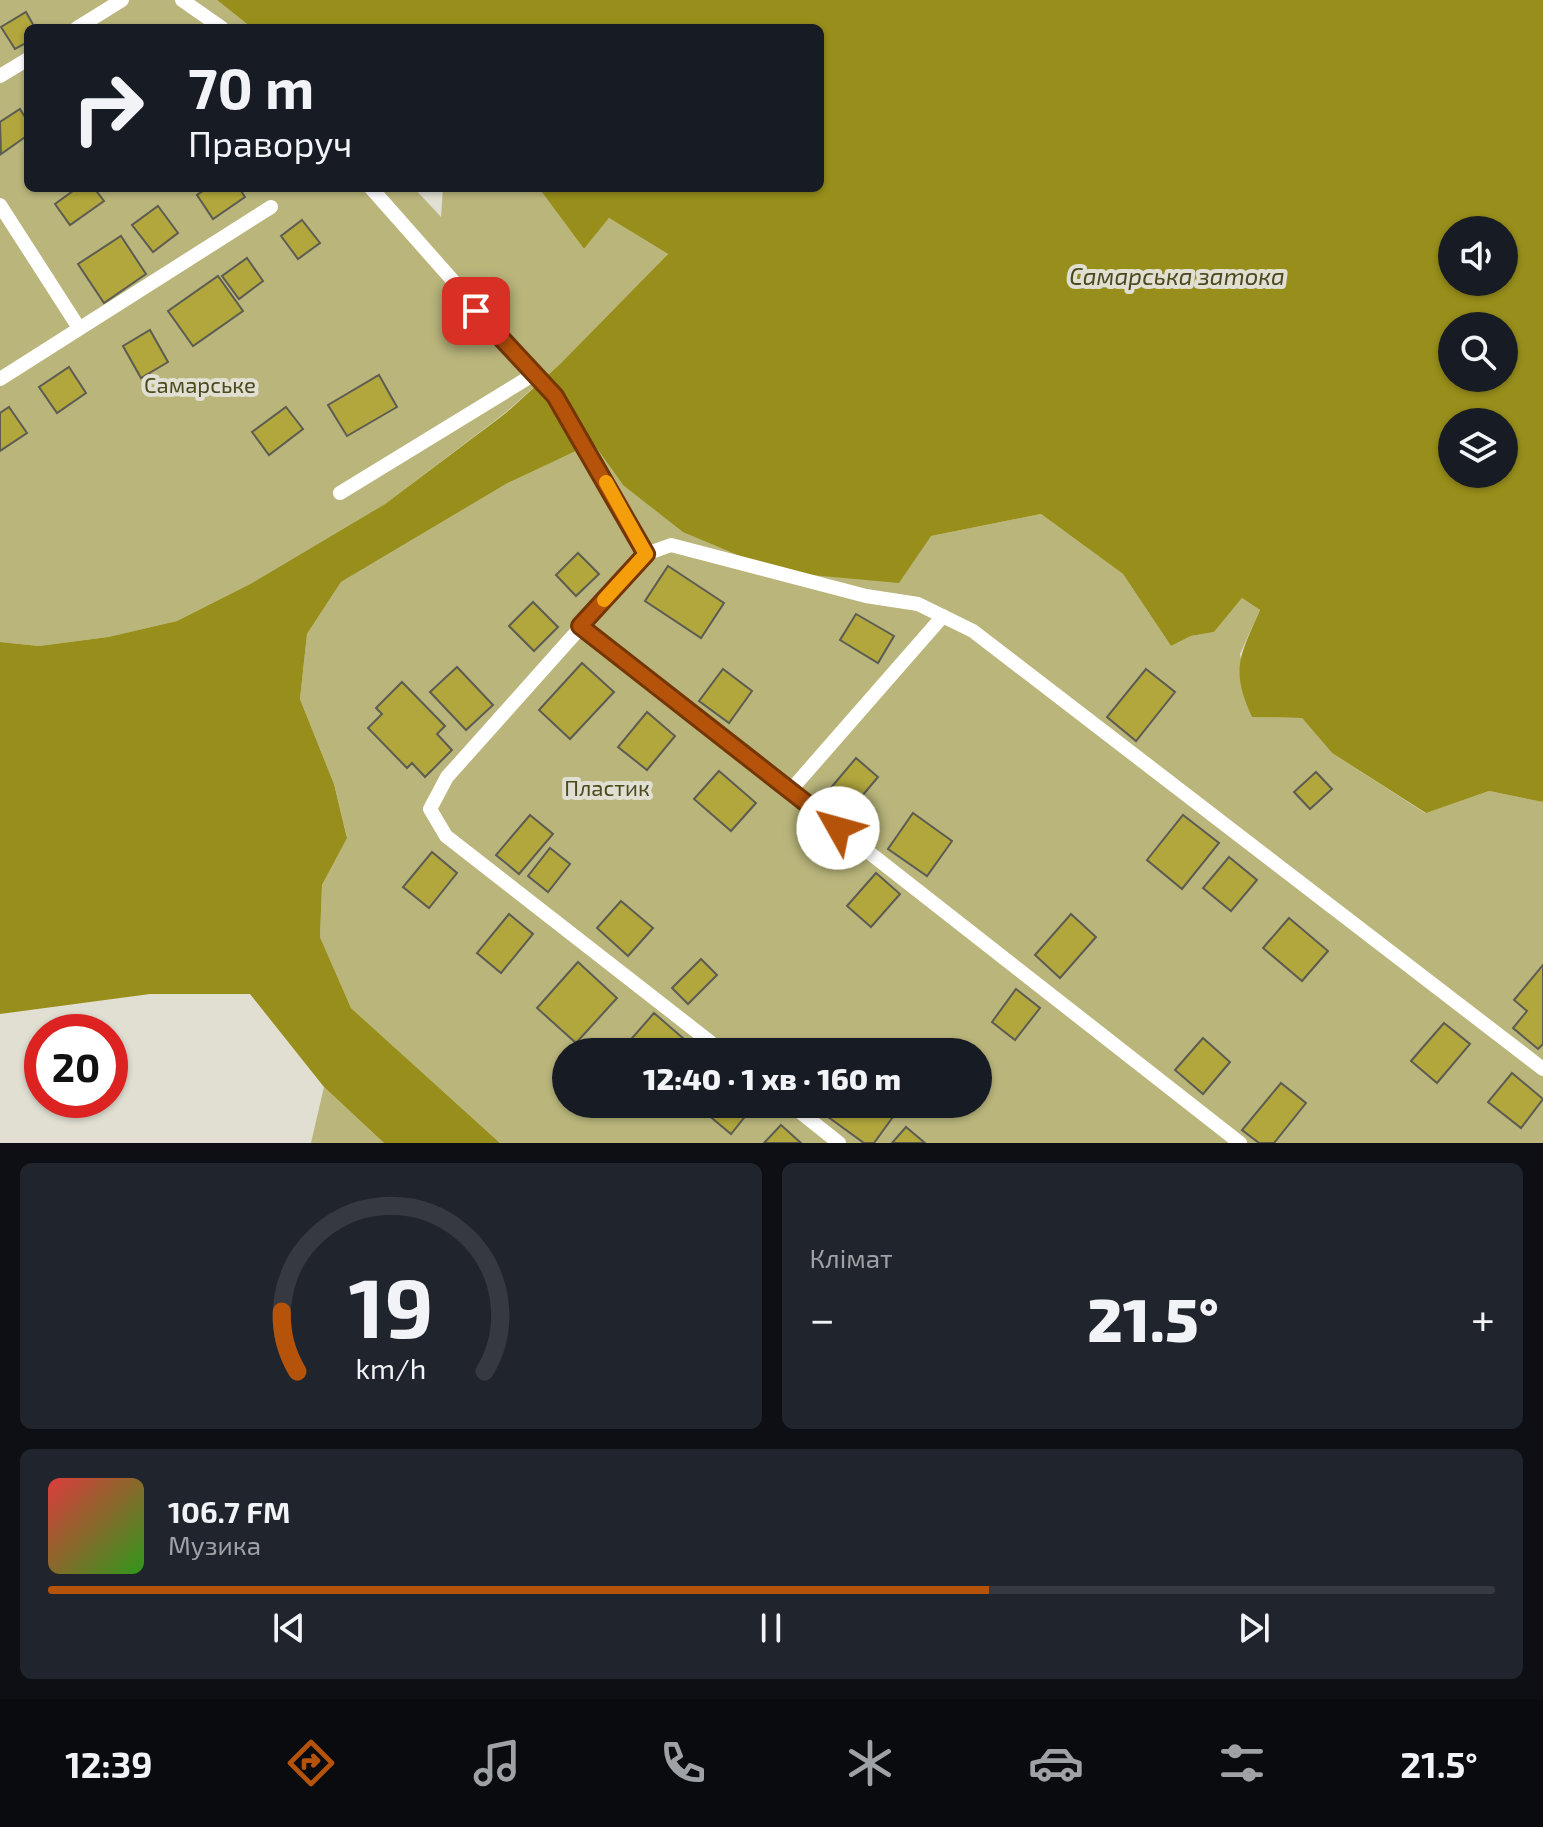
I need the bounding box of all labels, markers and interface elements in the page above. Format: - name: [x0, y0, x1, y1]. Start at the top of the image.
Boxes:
- text: 70 m: [188, 53, 314, 120]
- icon: right: [56, 56, 160, 160]
- text: Праворуч: [188, 121, 353, 164]
- map controls: [1438, 216, 1518, 488]
- button: sound: [1438, 216, 1518, 296]
- water label: Самарська затока: [1069, 261, 1285, 290]
- pin: [442, 277, 510, 345]
- icon: arrive: [454, 289, 498, 333]
- button: search: [1438, 312, 1518, 392]
- park label: Самарське: [144, 371, 256, 397]
- button: layers: [1438, 408, 1518, 488]
- park label: Пластик: [564, 774, 650, 800]
- position arrow: [796, 786, 880, 870]
- speed limit sign: 20: [24, 1014, 128, 1118]
- text: 12:40 · 1 хв · 160 m: [643, 1060, 901, 1096]
- text: Клімат: [810, 1242, 893, 1273]
- text: 19: [348, 1255, 433, 1355]
- text: 21.5°: [1087, 1282, 1219, 1354]
- text: −: [810, 1291, 835, 1344]
- text: +: [1471, 1291, 1495, 1344]
- text: km/h: [355, 1350, 426, 1385]
- text: 106.7 FM: [168, 1493, 290, 1529]
- text: Музика: [168, 1529, 261, 1560]
- icon: previous: [267, 1606, 311, 1650]
- icon: pause: [749, 1606, 793, 1650]
- icon: next: [1232, 1606, 1276, 1650]
- icon: directions: [283, 1735, 339, 1791]
- icon: music: [469, 1735, 525, 1791]
- icon: phone: [655, 1735, 711, 1791]
- icon: climate: [842, 1735, 898, 1791]
- icon: car: [1028, 1735, 1084, 1791]
- icon: filters: [1214, 1735, 1270, 1791]
- text: 12:39: [65, 1742, 153, 1785]
- text: 21.5°: [1400, 1742, 1478, 1785]

